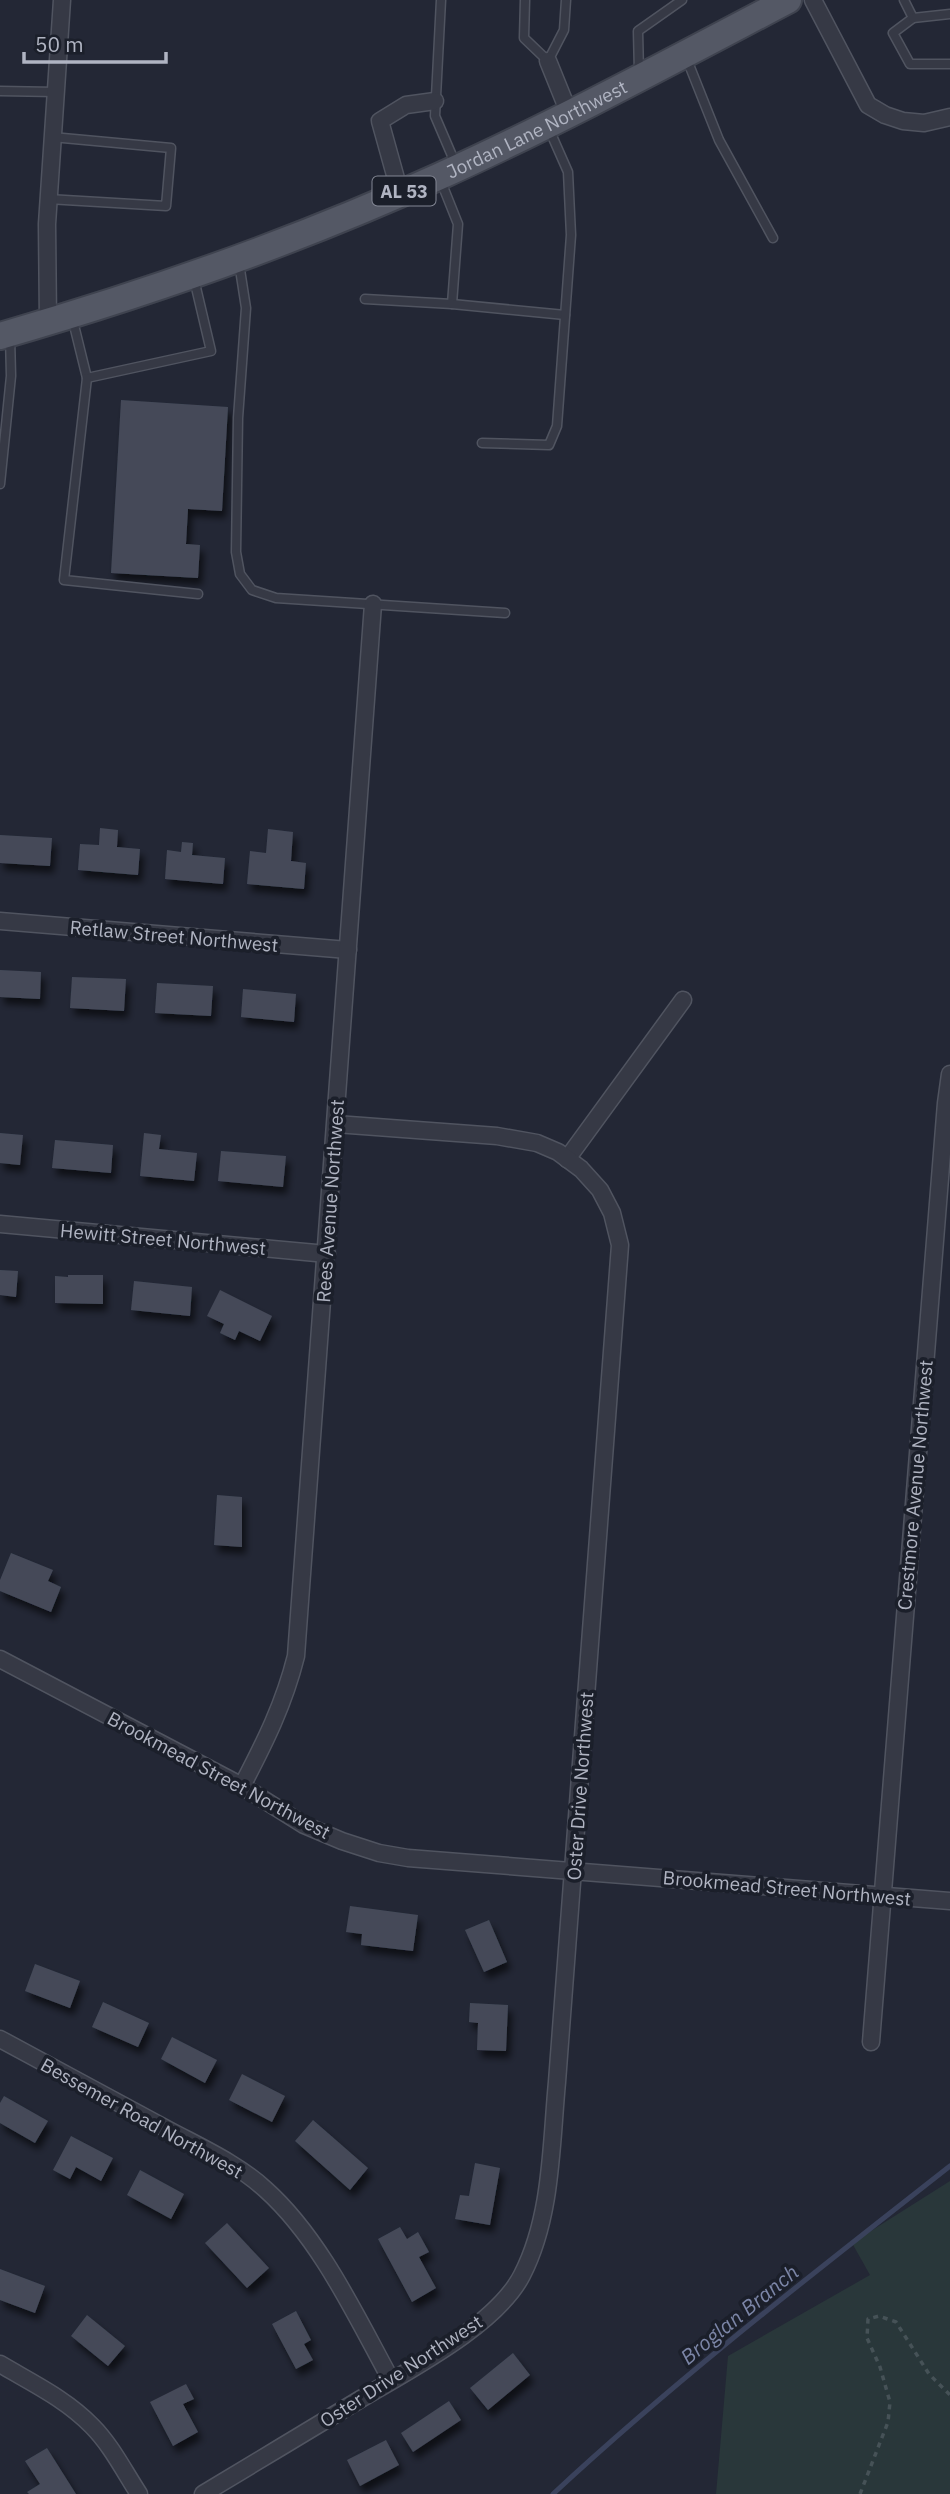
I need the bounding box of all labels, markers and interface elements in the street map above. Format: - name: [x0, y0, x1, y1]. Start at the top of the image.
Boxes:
- scale bar: [24, 21, 166, 65]
- text: 50 m: [35, 30, 84, 58]
- street label: Jordan Lane Northwest: [443, 75, 631, 184]
- road number: AL 53: [372, 176, 436, 206]
- street label: Retlaw Street Northwest: [69, 915, 279, 957]
- street label: Rees Avenue Northwest: [311, 1099, 349, 1303]
- street label: Hewitt Street Northwest: [59, 1218, 267, 1260]
- street label: Crestmore Avenue Northwest: [892, 1359, 938, 1611]
- street label: Oster Drive Northwest: [561, 1691, 599, 1881]
- street label: Brookmead Street Northwest: [103, 1706, 335, 1844]
- street label: Brookmead Street Northwest: [662, 1865, 912, 1911]
- street label: Bessemer Road Northwest: [37, 2052, 247, 2184]
- water label: Broglan Branch: [674, 2258, 804, 2370]
- street label: Oster Drive Northwest: [315, 2310, 487, 2432]

